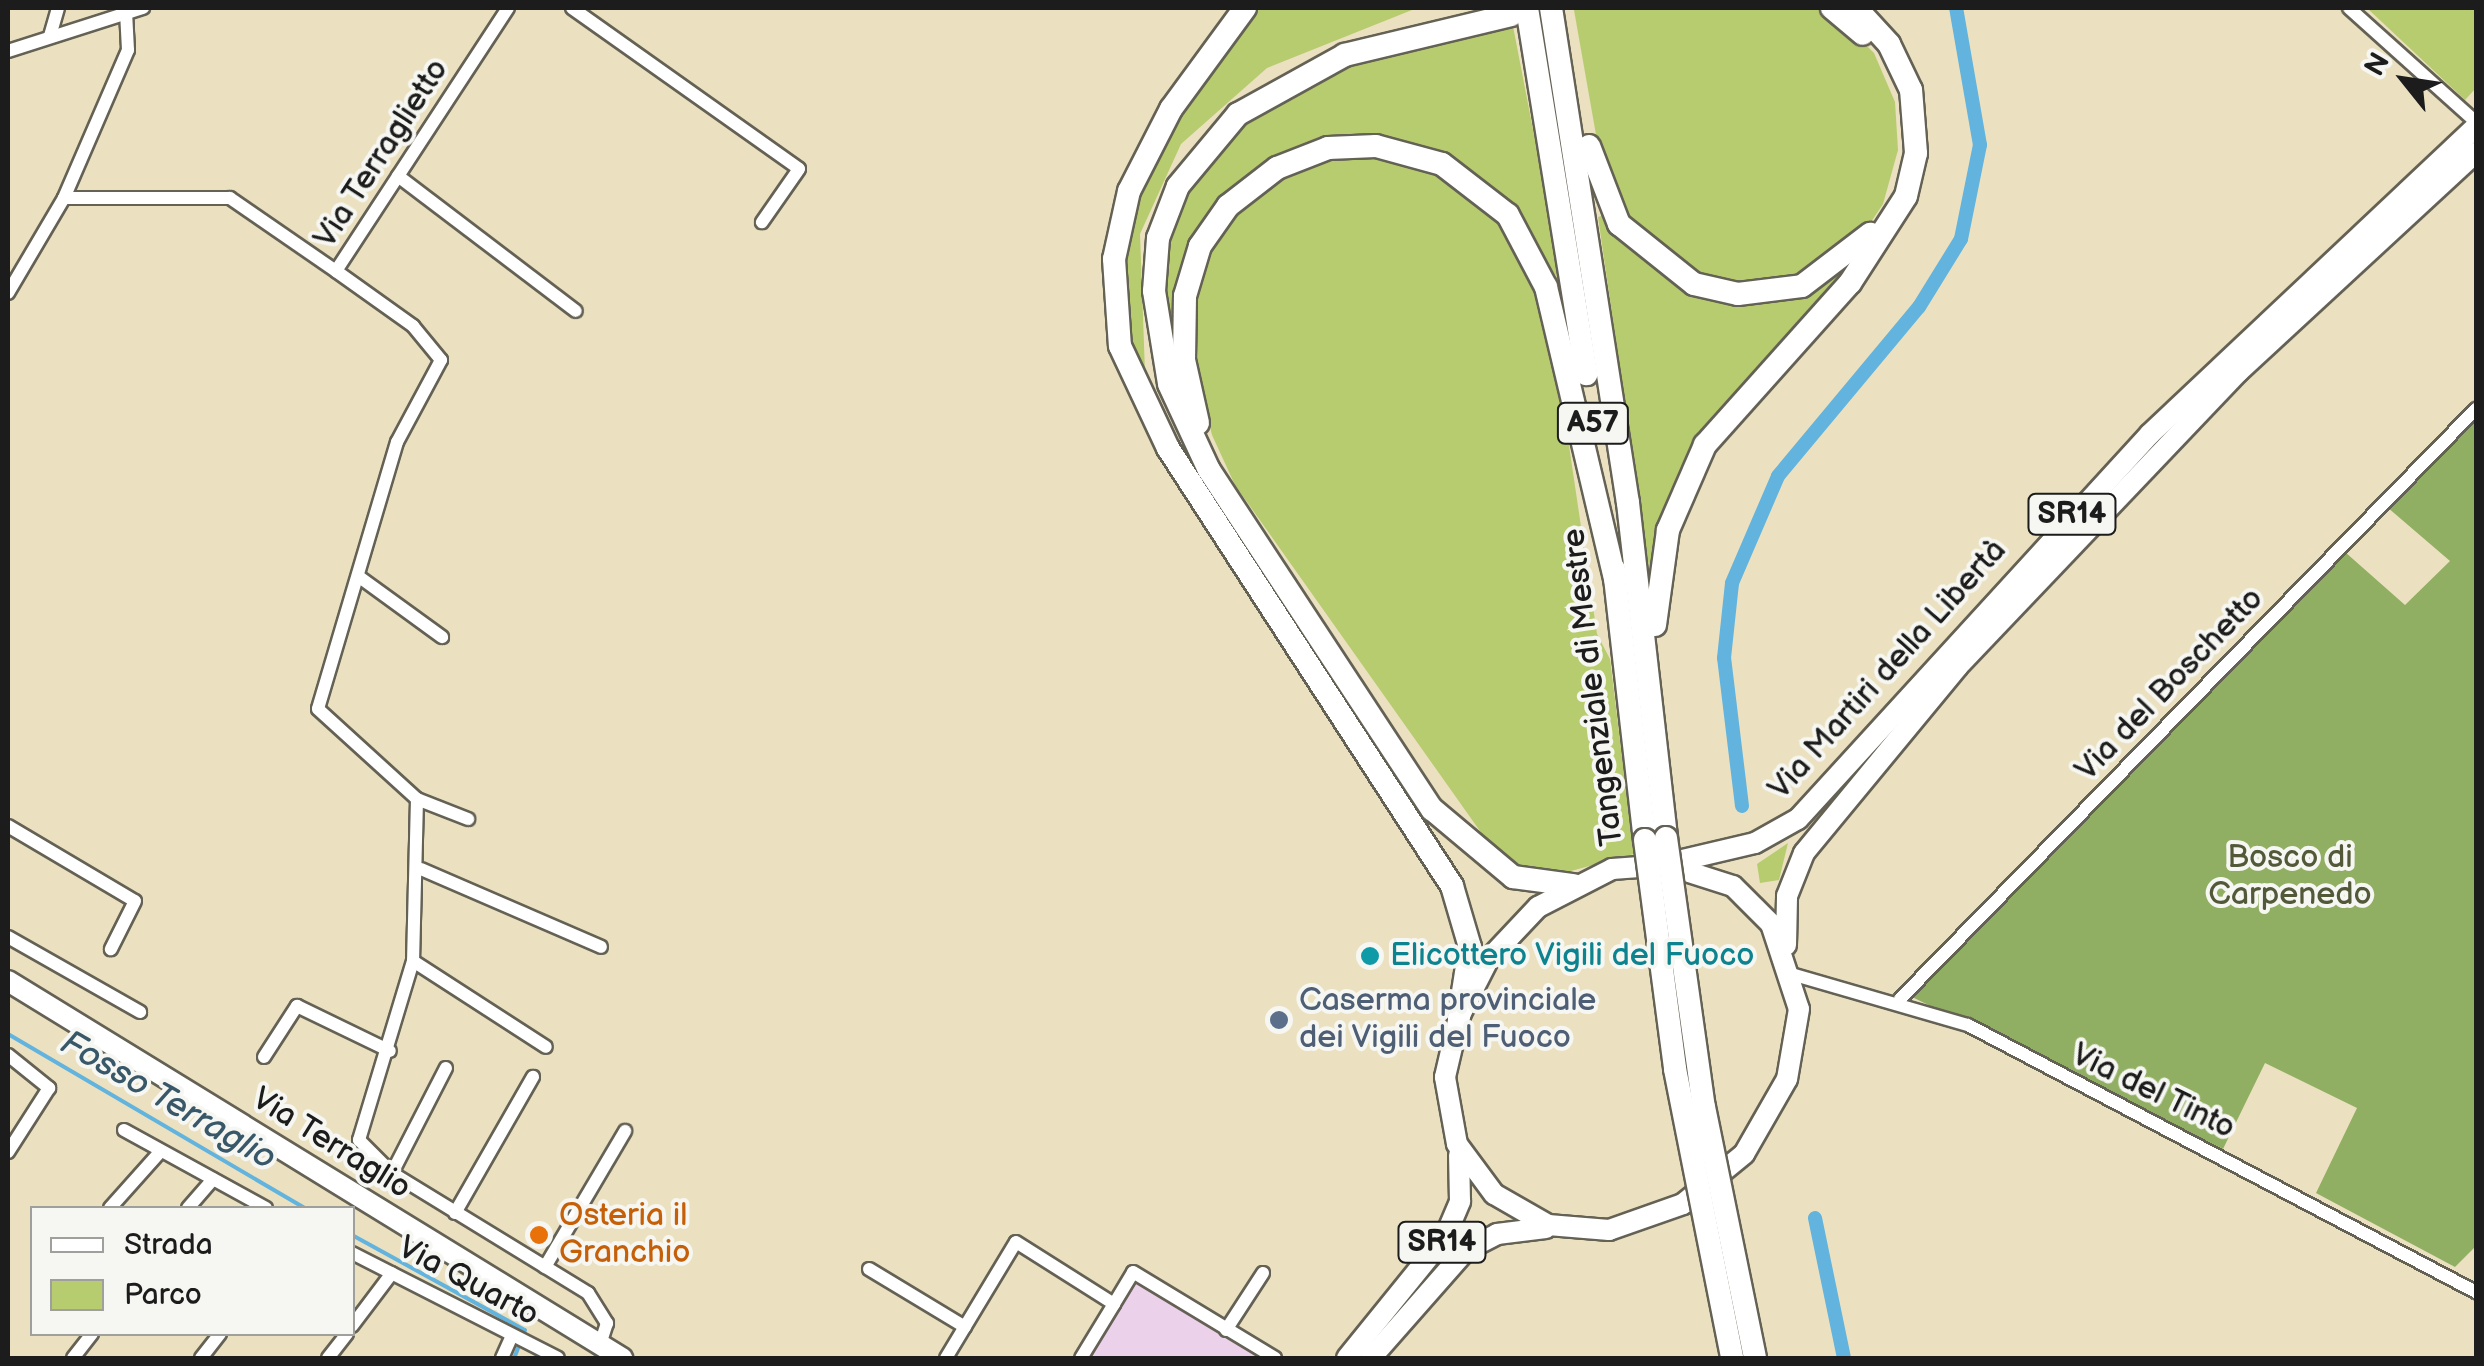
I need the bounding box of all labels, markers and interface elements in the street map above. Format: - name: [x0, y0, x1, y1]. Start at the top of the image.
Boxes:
- north arrow: [2354, 30, 2454, 130]
- text: N: [2358, 47, 2397, 82]
- street label: Via Terraglietto: [306, 52, 458, 256]
- road number: A57: [1556, 398, 1630, 448]
- road number: SR14: [2027, 489, 2117, 539]
- street label: Tangenziale di Mestre: [1555, 526, 1633, 848]
- street label: Via Martiri della Libertà: [1761, 532, 2015, 808]
- street label: Via del Boschetto: [2068, 580, 2272, 790]
- park label: Bosco di Carpenedo: [2208, 840, 2372, 915]
- place label: Elicottero Vigili del Fuoco: [1390, 937, 1755, 975]
- marker: Elicottero Vigili del Fuoco: [1359, 945, 1381, 967]
- place label: Caserma provinciale dei Vigili del Fuoco: [1299, 983, 1596, 1058]
- marker: Caserma provinciale dei Vigili del Fuoco: [1268, 1009, 1290, 1031]
- water label: Fosso Terraglio: [52, 1022, 284, 1180]
- street label: Via del Tinto: [2065, 1036, 2241, 1148]
- street label: Via Terraglio: [244, 1080, 418, 1208]
- place label: Osteria il Granchio: [559, 1198, 690, 1273]
- legend: [30, 1206, 355, 1336]
- road number: SR14: [1397, 1217, 1487, 1267]
- marker: Osteria il Granchio: [528, 1224, 550, 1246]
- text: Strada: [124, 1227, 213, 1263]
- street label: Via Quarto: [391, 1229, 545, 1335]
- text: Parco: [124, 1277, 202, 1313]

